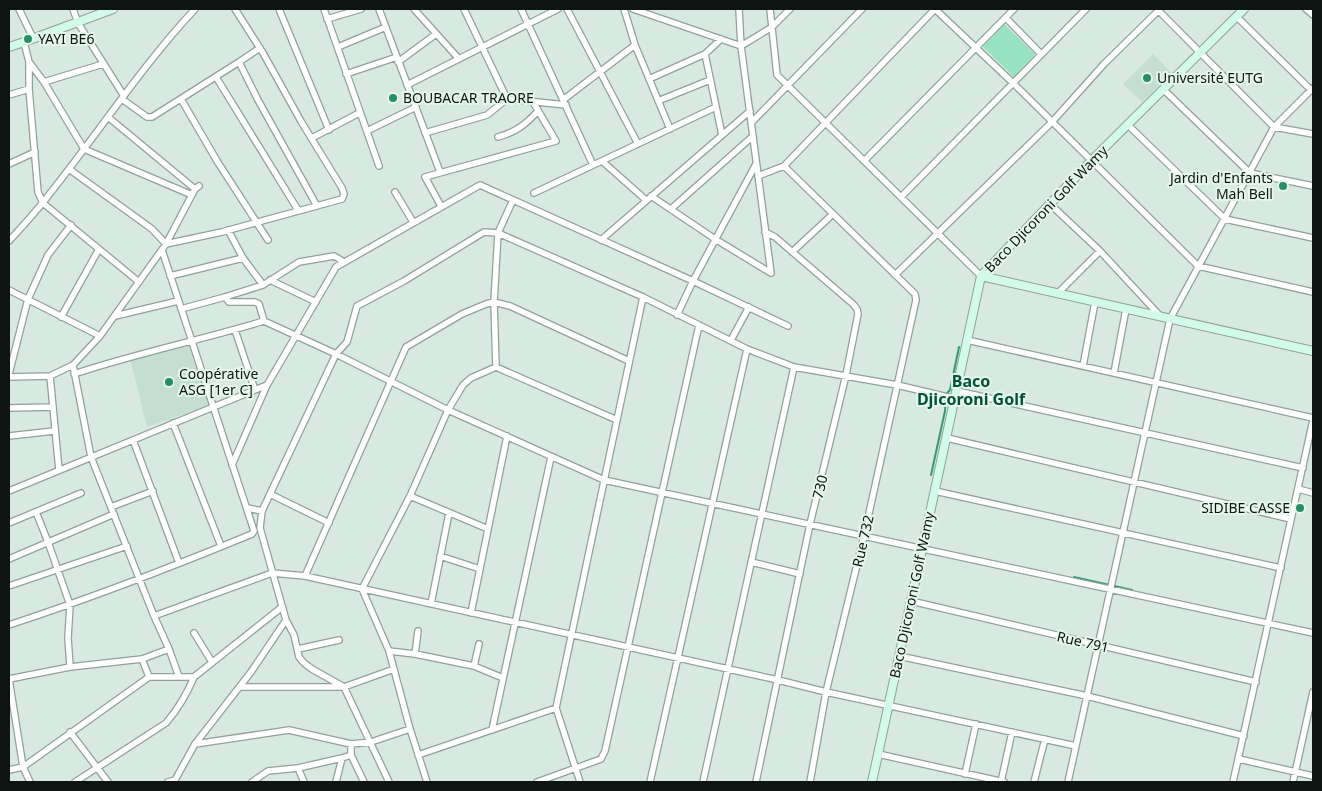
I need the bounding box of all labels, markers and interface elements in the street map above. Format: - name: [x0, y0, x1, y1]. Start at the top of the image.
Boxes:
- place label: YAYI BE6: [38, 29, 94, 48]
- marker: YAYI BE6: [22, 33, 34, 45]
- place label: Université EUTG: [1157, 68, 1263, 87]
- marker: Université EUTG: [1141, 72, 1153, 84]
- place label: BOUBACAR TRAORE: [403, 88, 534, 107]
- marker: BOUBACAR TRAORE: [387, 92, 399, 104]
- street label: Baco Djicoroni Golf Wamy: [980, 140, 1112, 276]
- place label: Jardin d'Enfants Mah Bell: [1168, 168, 1273, 203]
- marker: Jardin d'Enfants Mah Bell: [1277, 180, 1289, 192]
- place label: Coopérative ASG [1er C]: [179, 364, 258, 399]
- district label: Baco Djicoroni Golf: [917, 370, 1026, 410]
- marker: Coopérative ASG [1er C]: [163, 376, 175, 388]
- street label: 730: [807, 473, 832, 501]
- place label: SIDIBE CASSE: [1201, 498, 1290, 517]
- marker: SIDIBE CASSE: [1294, 502, 1306, 514]
- street label: Baco Djicoroni Golf Wamy: [885, 509, 939, 680]
- street label: Rue 732: [847, 513, 878, 569]
- street label: Rue 791: [1055, 626, 1111, 657]

